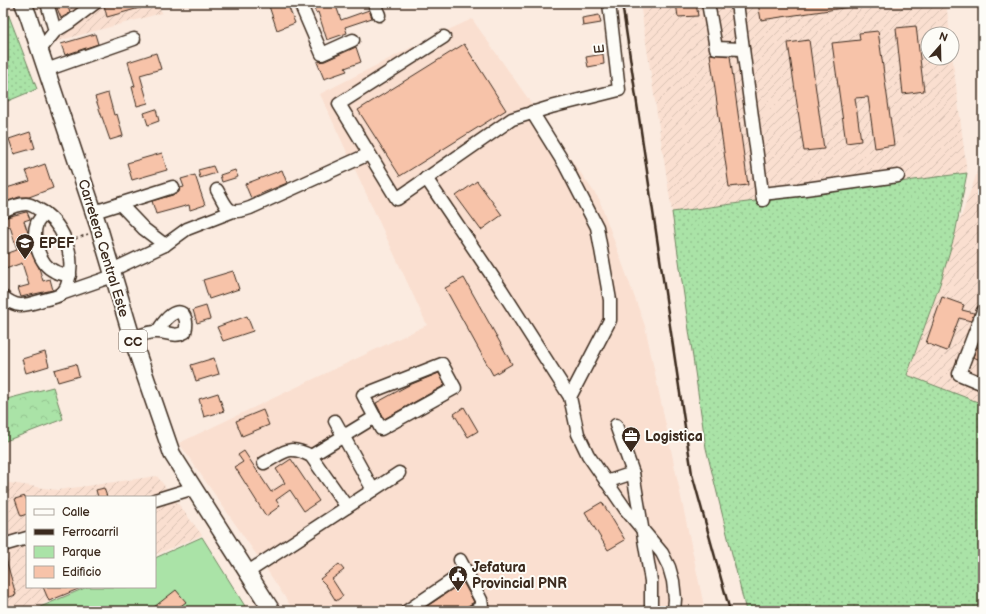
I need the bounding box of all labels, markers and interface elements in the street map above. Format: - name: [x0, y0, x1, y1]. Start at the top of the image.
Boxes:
- north arrow: [920, 26, 960, 66]
- text: N: [937, 30, 949, 45]
- street label: E: [590, 43, 608, 55]
- street label: Carretera Central Este: [74, 177, 133, 319]
- school or university icon: EPEF: [14, 232, 36, 260]
- place label: EPEF: [39, 235, 75, 252]
- road number: CC: [119, 330, 147, 352]
- office icon: Logistica: [620, 425, 642, 453]
- place label: Logistica: [645, 428, 703, 445]
- legend: [26, 496, 156, 588]
- text: Calle: [62, 505, 90, 520]
- text: Ferrocarril: [62, 525, 118, 540]
- text: Parque: [62, 545, 101, 560]
- place label: Jefatura Provincial PNR: [472, 559, 567, 592]
- public building icon: Jefatura Provincial PNR: [447, 564, 469, 592]
- text: Edificio: [62, 565, 102, 580]

